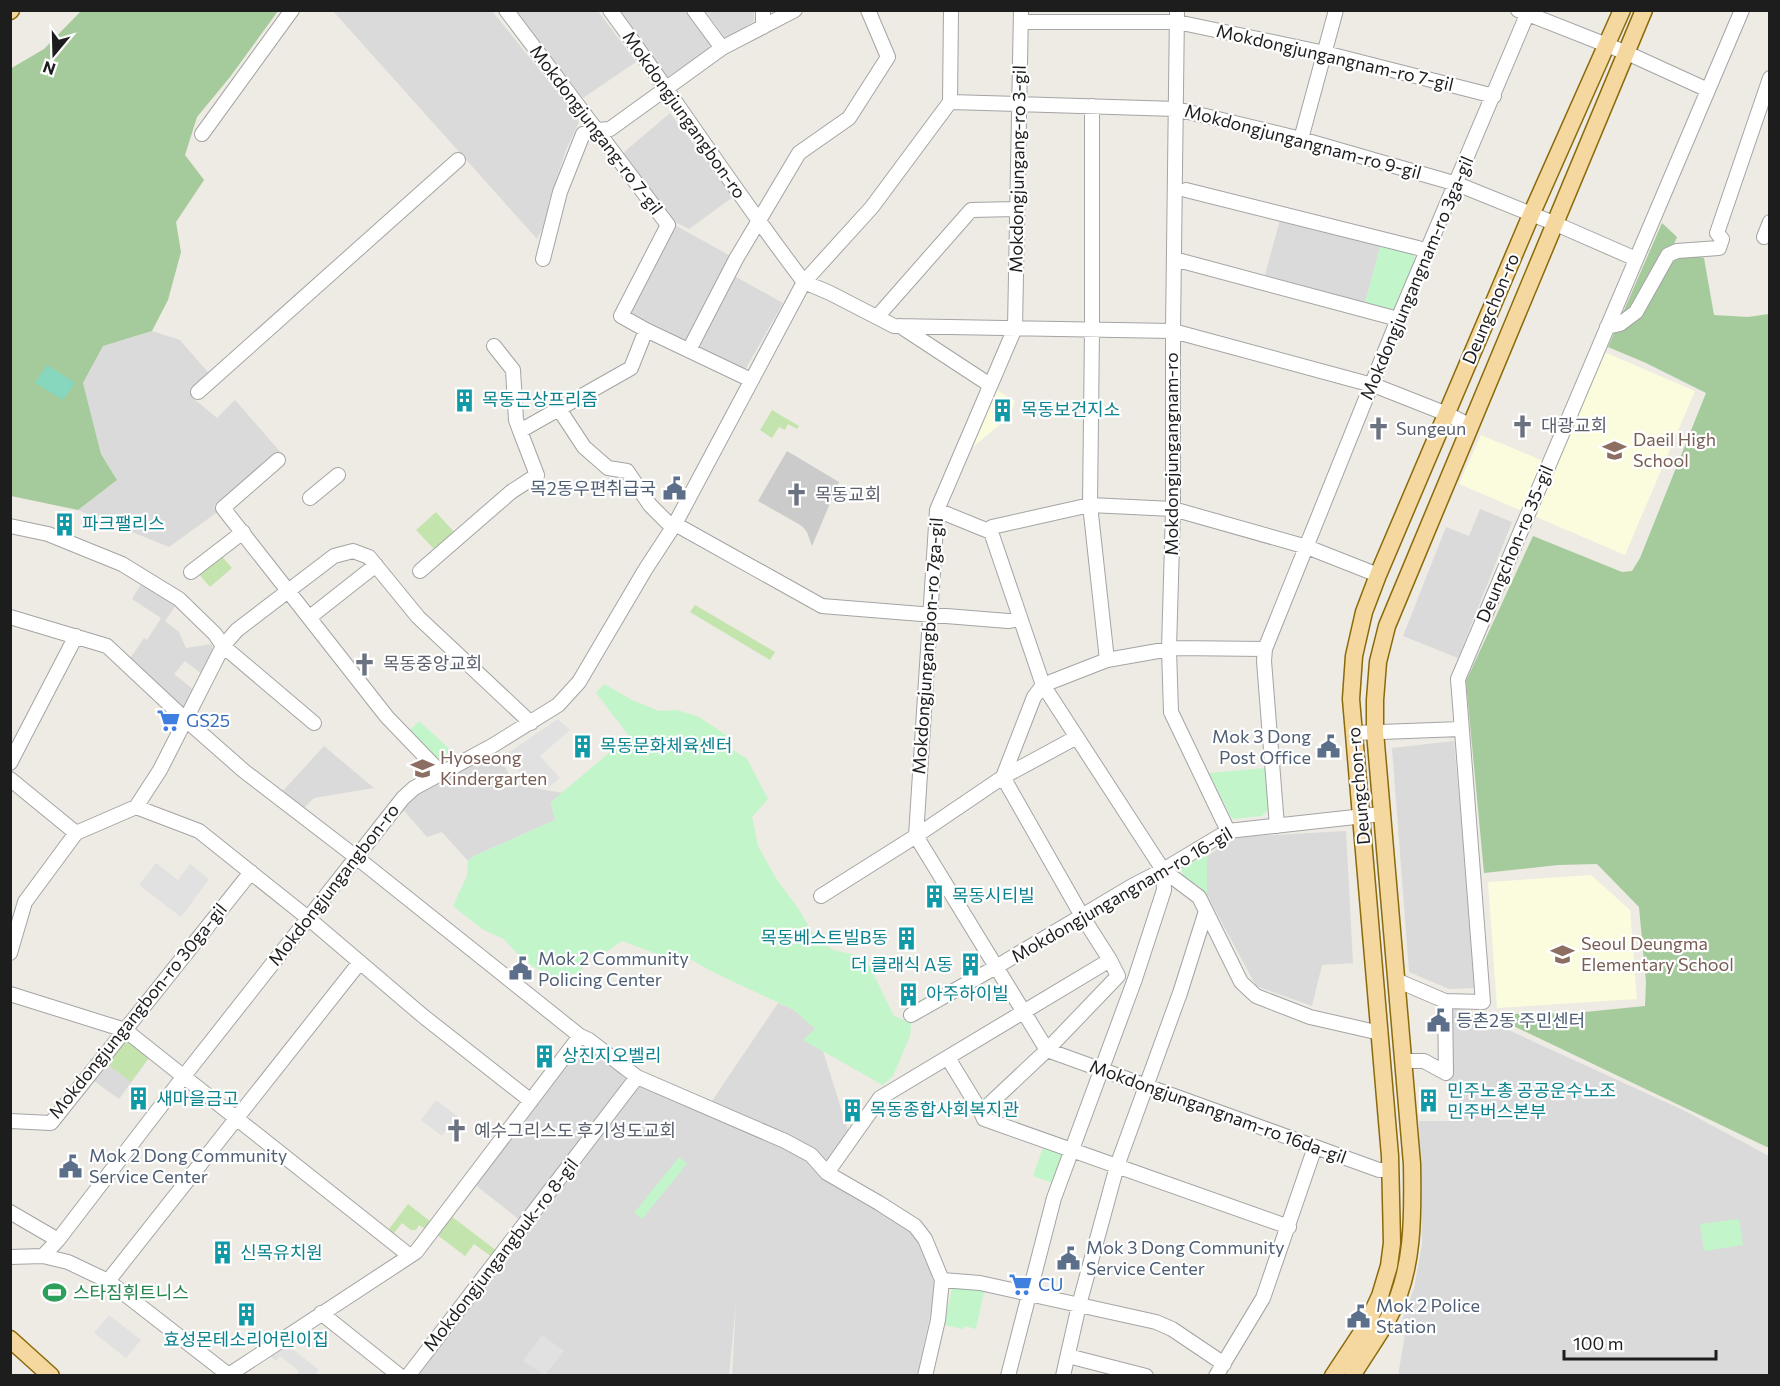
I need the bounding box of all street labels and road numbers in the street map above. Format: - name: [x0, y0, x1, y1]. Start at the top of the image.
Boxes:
- street label: Mokdongjungangnam-ro 7-gil: [1214, 19, 1456, 95]
- street label: Mokdongjungangbon-ro: [619, 26, 751, 202]
- street label: Mokdongjungang-ro 7-gil: [526, 40, 668, 219]
- street label: Mokdongjungang-ro 3-gil: [1004, 65, 1030, 273]
- street label: Mokdongjungangnam-ro 9-gil: [1182, 99, 1424, 183]
- street label: Mokdongjungangnam-ro 3ga-gil: [1355, 152, 1478, 403]
- street label: Deungchon-ro: [1457, 250, 1523, 367]
- street label: Mokdongjungangnam-ro: [1160, 352, 1182, 556]
- street label: Deungchon-ro 35-gil: [1471, 462, 1557, 626]
- street label: Mokdongjungangbon-ro 7ga-gil: [907, 517, 947, 775]
- street label: Deungchon-ro: [1342, 726, 1374, 846]
- street label: Mokdongjungangbon-ro: [263, 799, 403, 970]
- street label: Mokdongjungangnam-ro 16-gil: [1007, 822, 1236, 967]
- street label: Mokdongjungangbon-ro 30ga-gil: [44, 898, 231, 1122]
- street label: Mokdongjungangnam-ro 16da-gil: [1087, 1054, 1350, 1168]
- street label: Mokdongjungangbuk-ro 8-gil: [418, 1153, 582, 1355]

